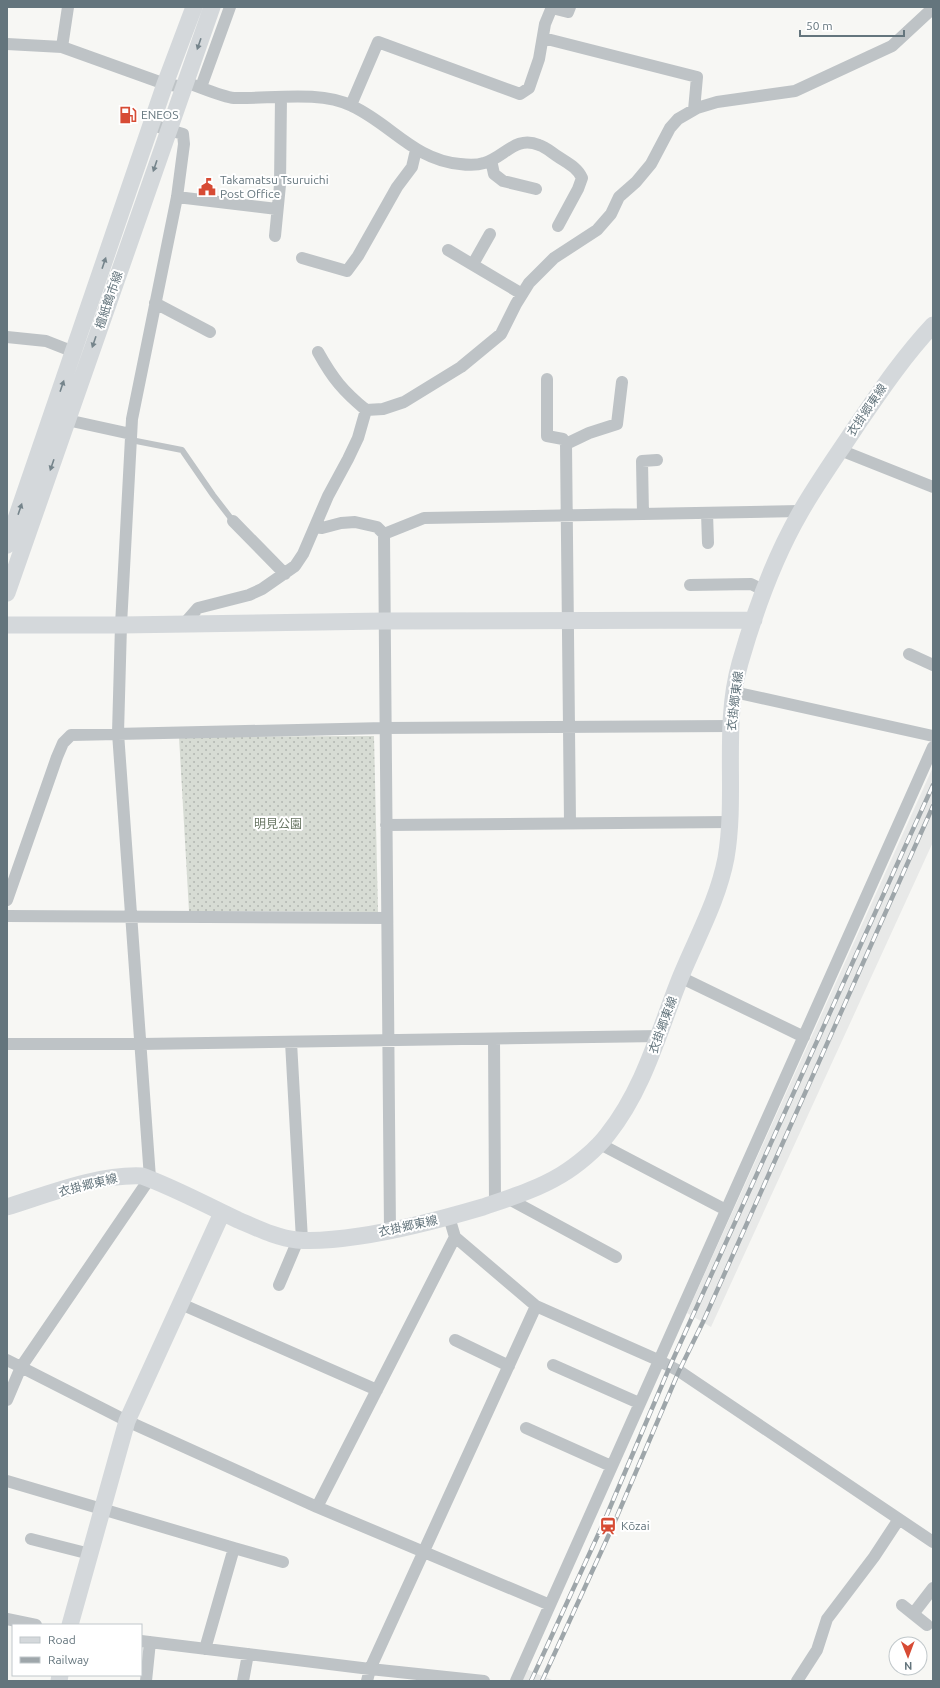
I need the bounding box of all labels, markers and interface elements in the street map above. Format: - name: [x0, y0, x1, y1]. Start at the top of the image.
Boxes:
- scale bar: [800, 12, 904, 38]
- text: 50 m: [806, 19, 833, 32]
- one-way arrow: [196, 38, 202, 50]
- fuel station icon: ENEOS: [118, 105, 138, 125]
- place label: ENEOS: [141, 108, 178, 121]
- one-way arrow: [152, 161, 158, 173]
- place label: Takamatsu Tsuruichi Post Office: [220, 173, 329, 200]
- public building icon: Takamatsu Tsuruichi Post Office: [197, 177, 217, 197]
- one-way arrow: [102, 256, 108, 268]
- street label: 檀紙鶴市線: [93, 269, 124, 330]
- one-way arrow: [91, 336, 97, 348]
- one-way arrow: [59, 379, 65, 391]
- street label: 衣掛郷東線: [844, 381, 889, 438]
- one-way arrow: [48, 459, 54, 471]
- one-way arrow: [17, 502, 23, 514]
- street label: 衣掛郷東線: [724, 670, 745, 732]
- park label: 明見公園: [254, 817, 302, 830]
- street label: 衣掛郷東線: [646, 994, 679, 1055]
- street label: 衣掛郷東線: [57, 1171, 119, 1198]
- street label: 衣掛郷東線: [377, 1213, 439, 1238]
- station icon: Kōzai: [598, 1516, 618, 1536]
- place label: Kōzai: [621, 1519, 650, 1532]
- legend: [12, 1624, 142, 1676]
- text: Road: [48, 1633, 76, 1646]
- north arrow: [888, 1636, 928, 1676]
- text: Railway: [48, 1653, 89, 1666]
- text: N: [904, 1660, 912, 1672]

